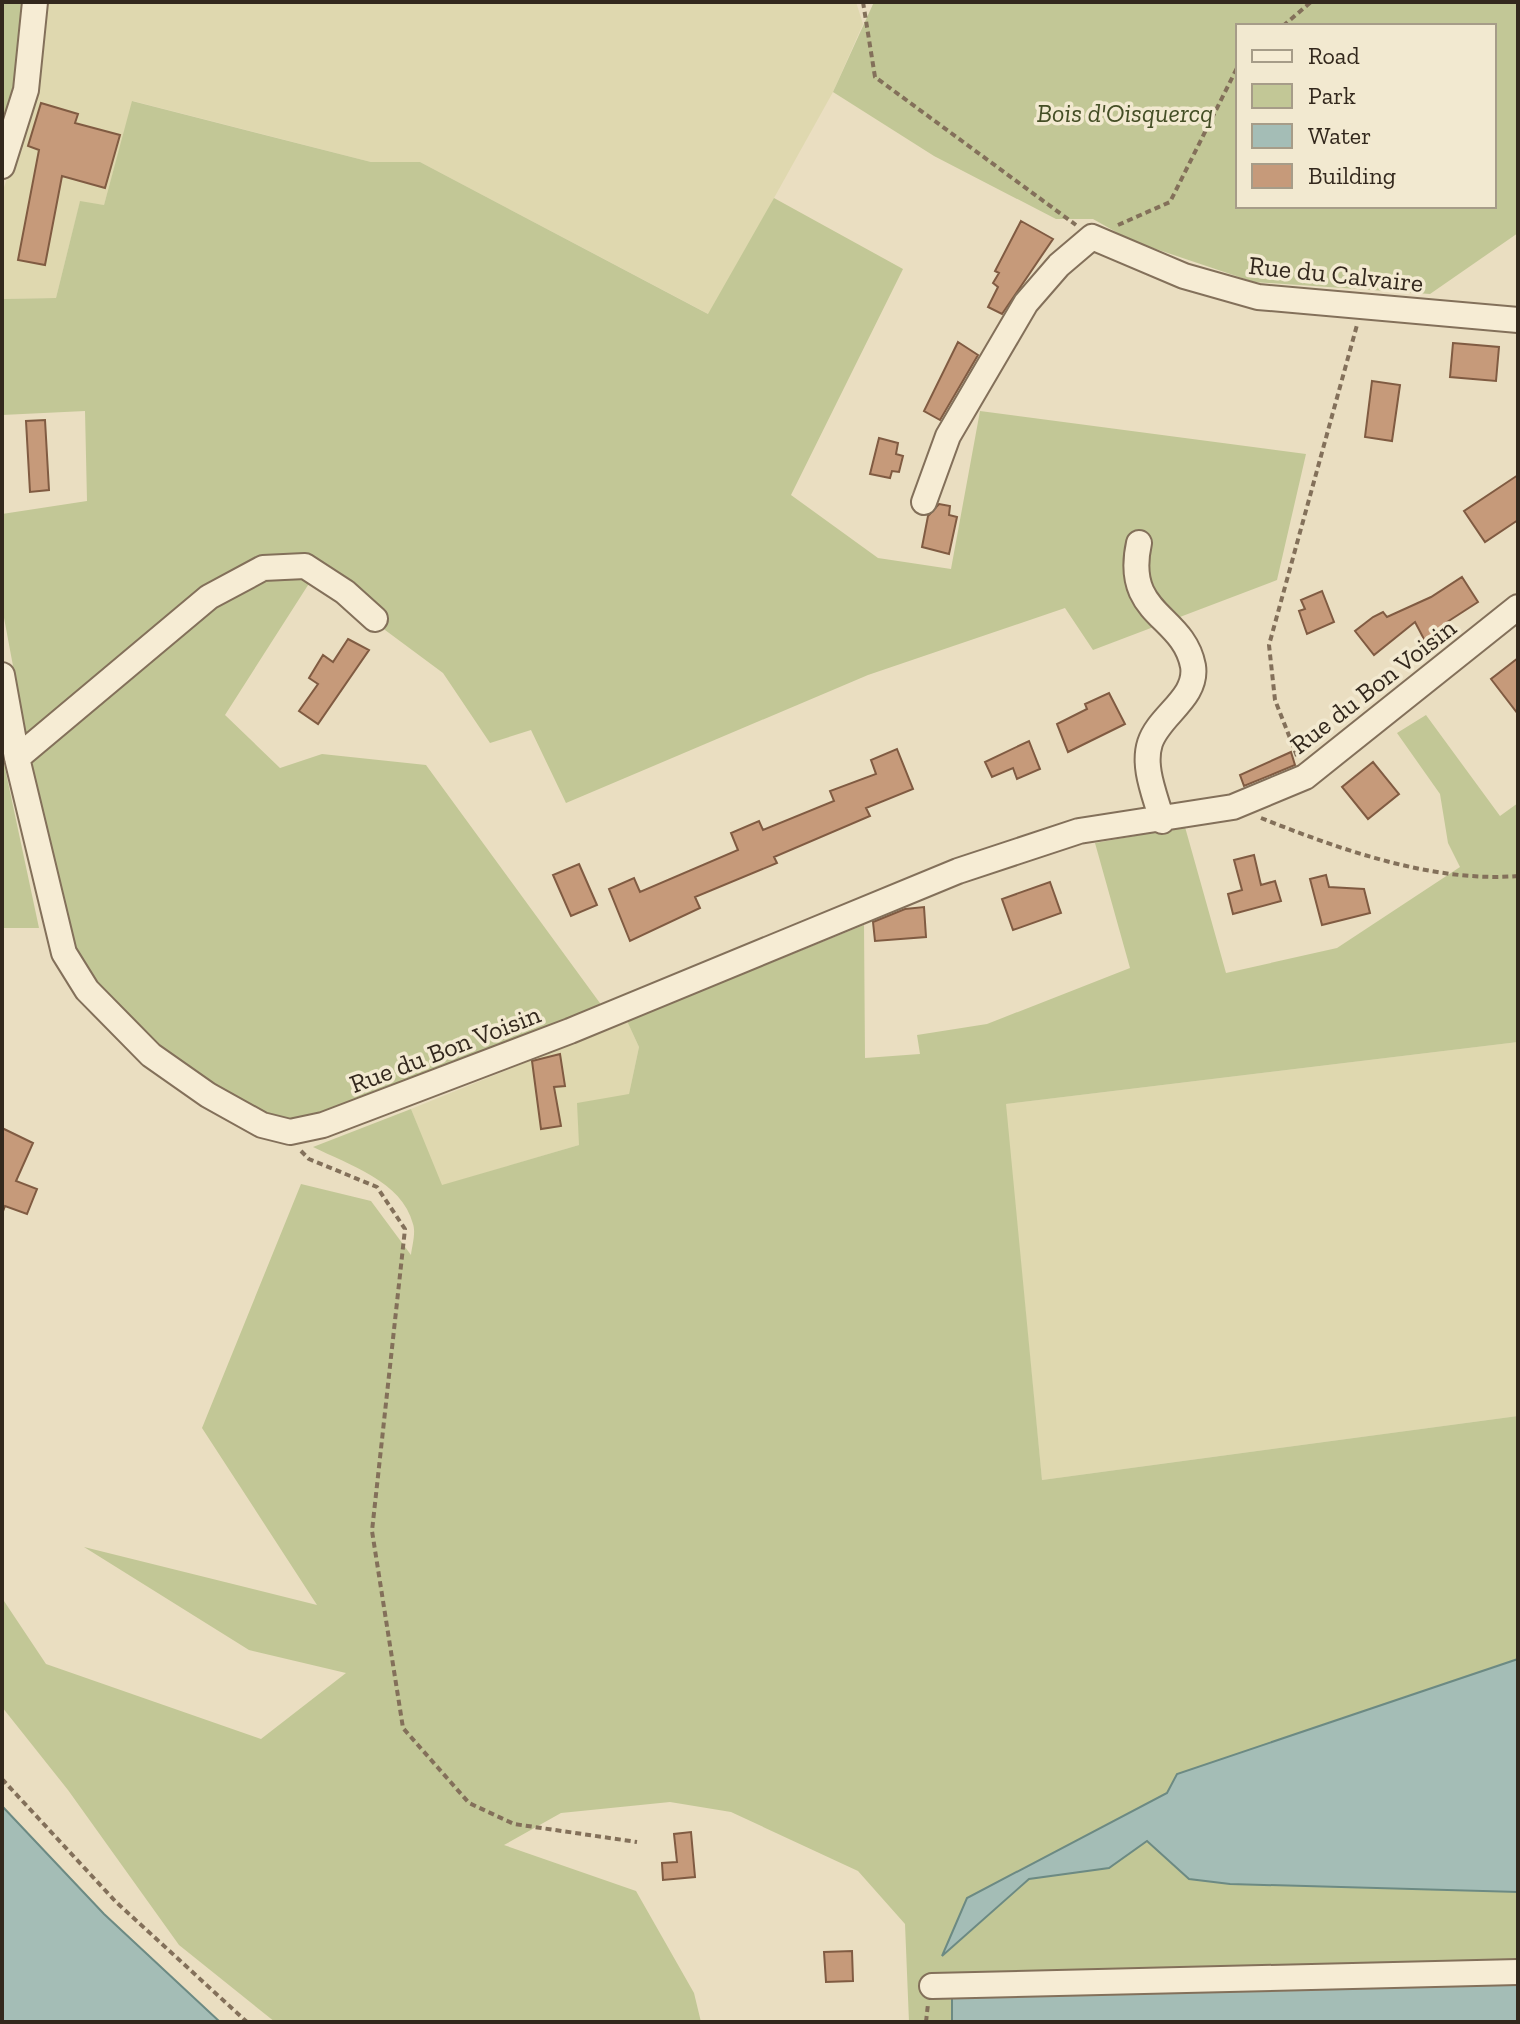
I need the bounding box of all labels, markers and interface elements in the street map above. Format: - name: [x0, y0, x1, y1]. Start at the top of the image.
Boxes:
- legend: [1236, 24, 1496, 208]
- text: Road: [1308, 41, 1360, 70]
- text: Park: [1308, 81, 1356, 110]
- park label: Bois d'Oisquercq: [1037, 97, 1213, 129]
- text: Water: [1308, 121, 1371, 150]
- text: Building: [1308, 161, 1396, 190]
- street label: Rue du Calvaire: [1247, 249, 1425, 299]
- street label: Rue du Bon Voisin: [1284, 611, 1462, 761]
- street label: Rue du Bon Voisin: [345, 998, 545, 1100]

